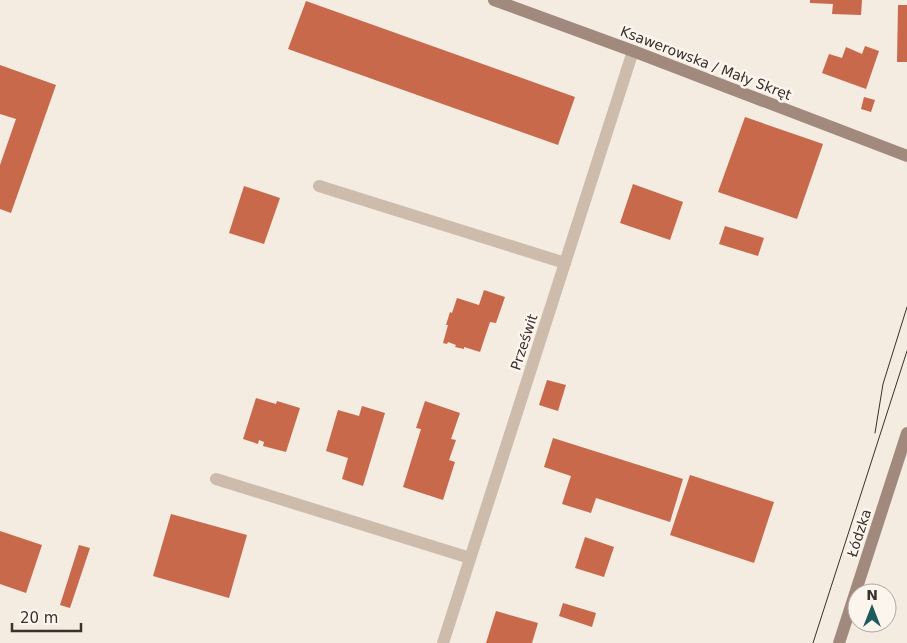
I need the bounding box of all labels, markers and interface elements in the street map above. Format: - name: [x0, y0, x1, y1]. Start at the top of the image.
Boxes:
- street label: Ksawerowska / Mały Skręt: [618, 23, 794, 103]
- street label: Prześwit: [507, 311, 541, 372]
- street label: Łódzka: [843, 507, 874, 560]
- north arrow: [847, 583, 897, 633]
- text: N: [866, 587, 878, 603]
- scale bar: [12, 600, 81, 632]
- text: 20 m: [20, 609, 58, 627]

